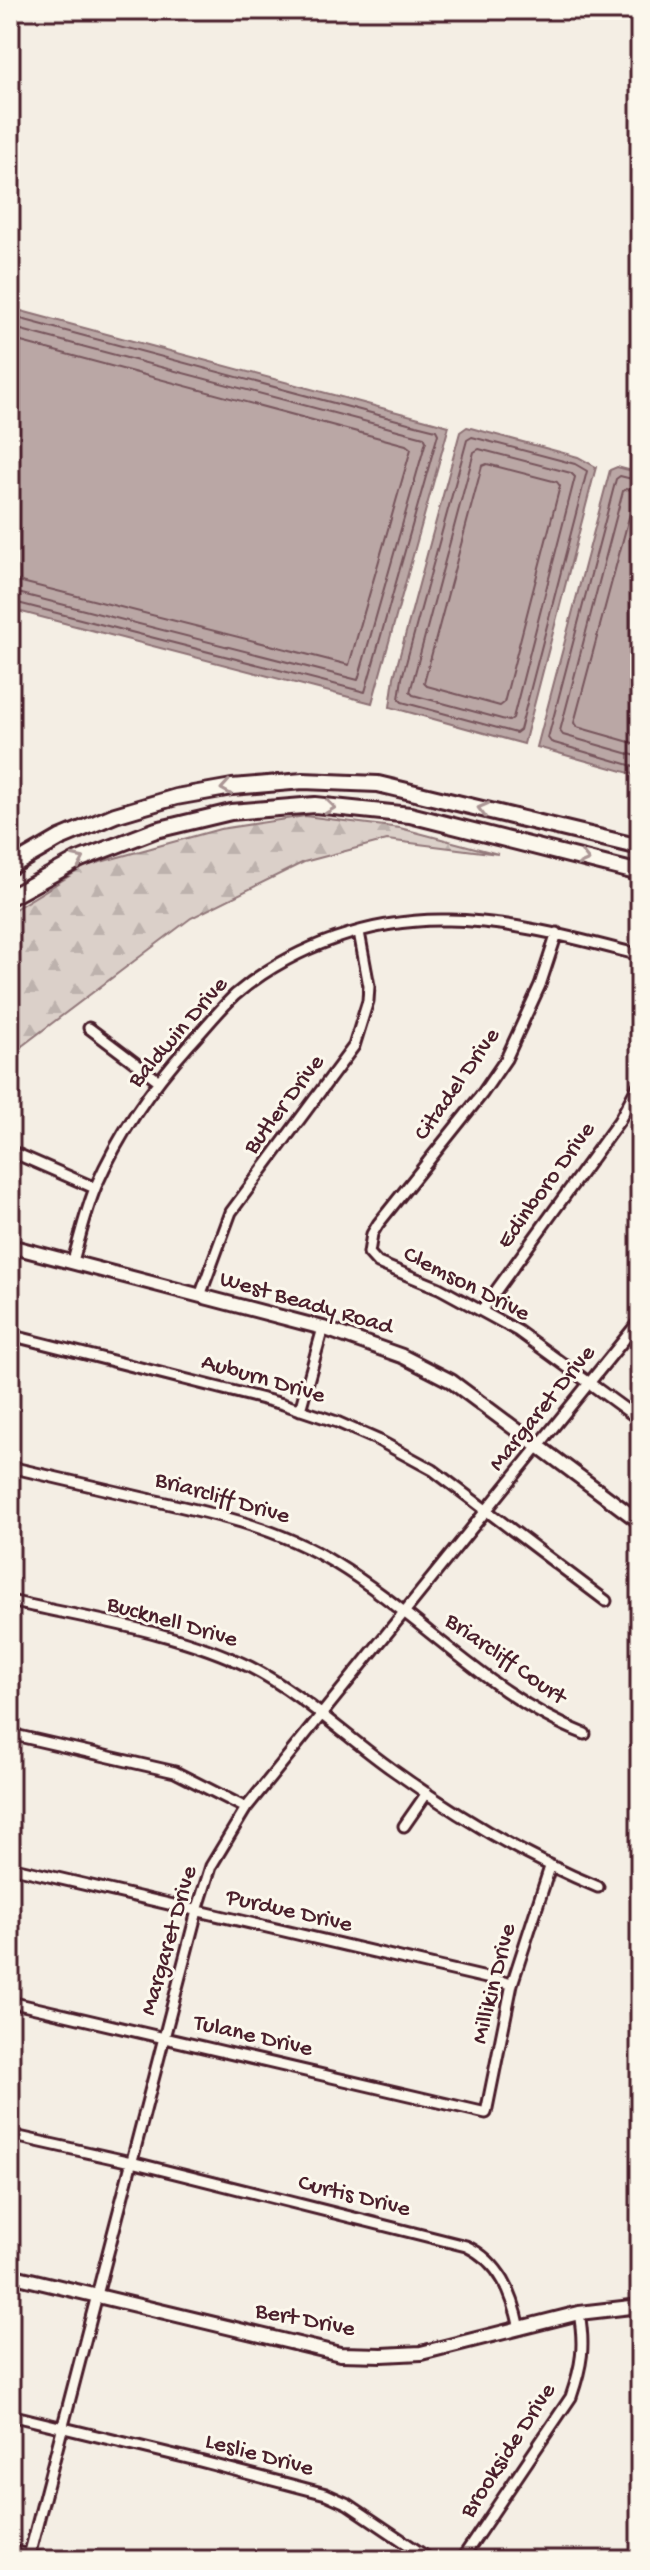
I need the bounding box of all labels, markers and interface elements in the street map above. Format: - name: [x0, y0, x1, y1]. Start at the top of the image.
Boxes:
- one-way arrow: [219, 779, 233, 796]
- one-way arrow: [324, 798, 337, 815]
- one-way arrow: [476, 801, 490, 818]
- one-way arrow: [577, 849, 591, 866]
- one-way arrow: [70, 854, 85, 870]
- street label: Baldwin Drive: [122, 971, 236, 1095]
- street label: Citadel Drive: [409, 1023, 508, 1147]
- street label: Butler Drive: [237, 1049, 332, 1161]
- street label: Edinboro Drive: [491, 1116, 603, 1255]
- street label: Clemson Drive: [398, 1241, 535, 1330]
- street label: West Beady Road: [216, 1265, 398, 1343]
- street label: Margaret Drive: [483, 1340, 603, 1478]
- street label: Auburn Drive: [198, 1349, 329, 1412]
- street label: Briarcliff Drive: [150, 1466, 293, 1532]
- street label: Bucknell Drive: [102, 1590, 241, 1656]
- street label: Briarcliff Court: [438, 1607, 573, 1714]
- street label: Margaret Drive: [135, 1862, 205, 2019]
- street label: Purdue Drive: [222, 1883, 356, 1941]
- street label: Millikin Drive: [466, 1920, 524, 2047]
- street label: Tulane Drive: [189, 2009, 316, 2065]
- street label: Curtis Drive: [295, 2169, 414, 2225]
- street label: Bert Drive: [252, 2297, 358, 2345]
- street label: Brookside Drive: [454, 2378, 564, 2525]
- street label: Leslie Drive: [202, 2428, 317, 2485]

